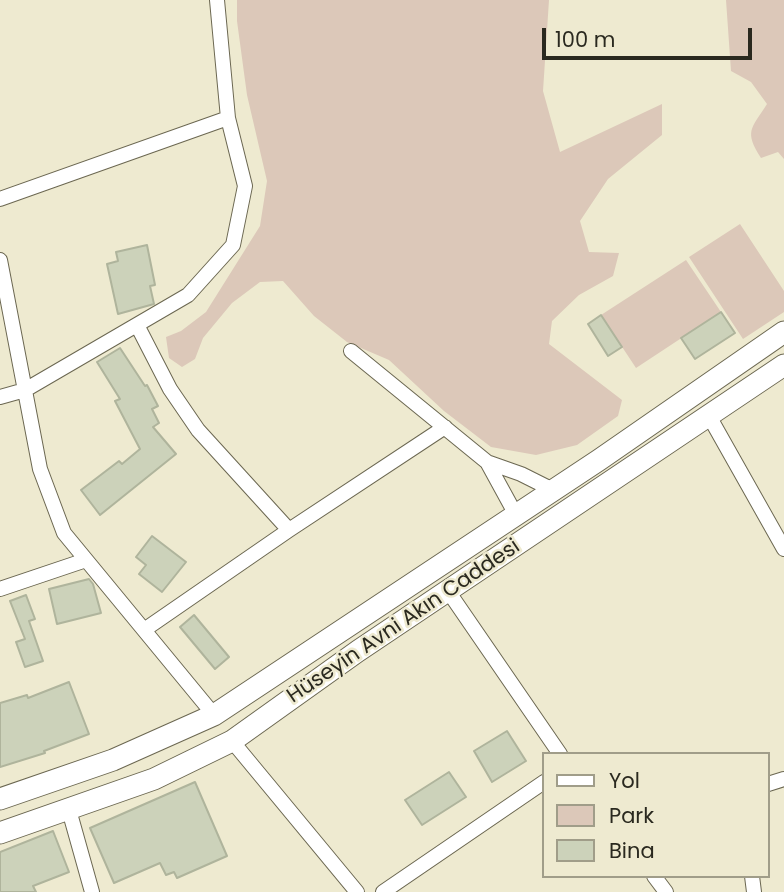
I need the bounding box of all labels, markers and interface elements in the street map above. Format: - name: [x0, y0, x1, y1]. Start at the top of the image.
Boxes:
- scale bar: [546, 14, 756, 58]
- text: 100 m: [555, 25, 615, 54]
- street label: Hüseyin Avni Akın Caddesi: [283, 535, 525, 709]
- legend: [542, 752, 770, 878]
- text: Yol: [609, 766, 640, 795]
- text: Park: [609, 801, 654, 830]
- text: Bina: [609, 836, 655, 865]

